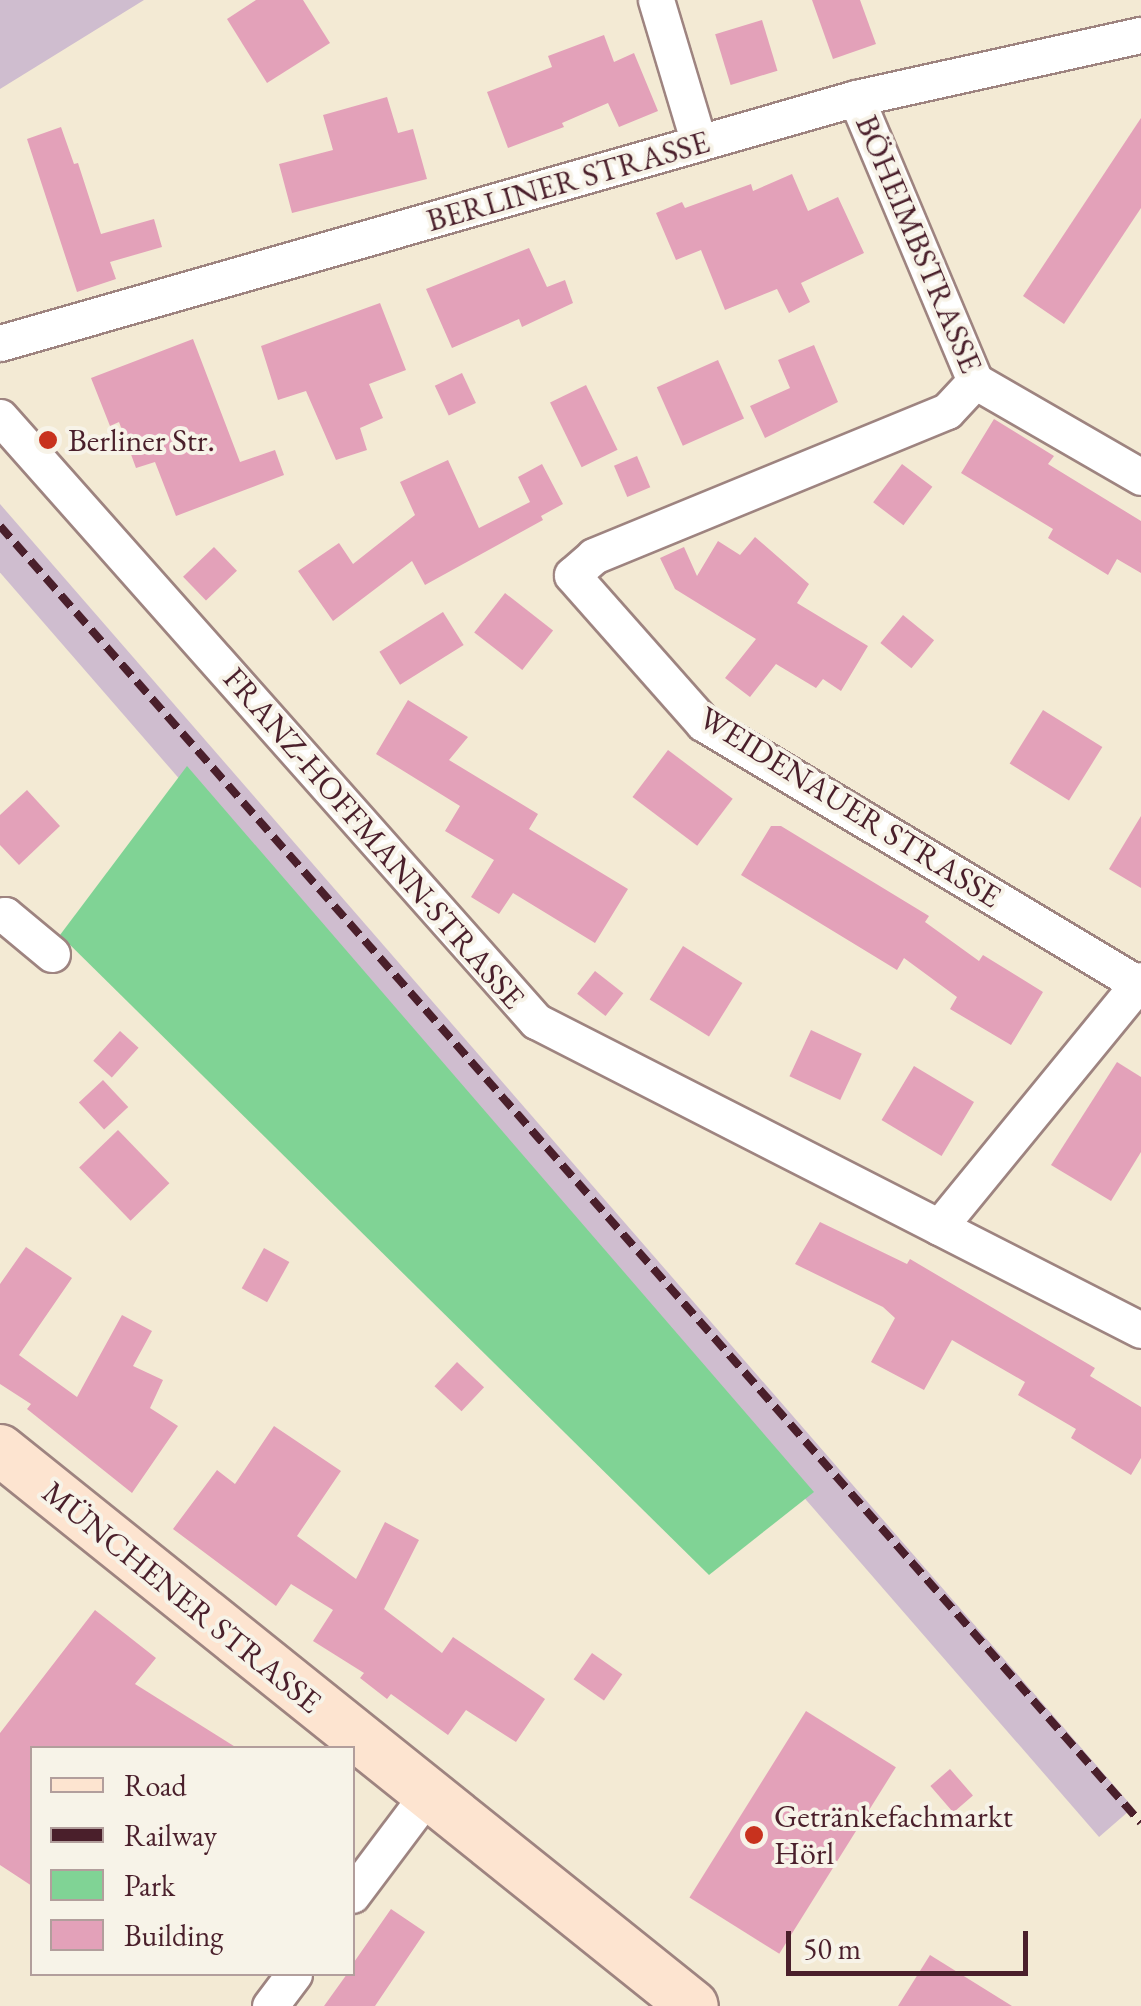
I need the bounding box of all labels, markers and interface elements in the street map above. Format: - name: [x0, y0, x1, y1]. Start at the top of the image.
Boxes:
- street label: BÖHEIMBSTRASSE: [847, 109, 991, 379]
- street label: BERLINER STRASSE: [422, 122, 714, 240]
- place label: Berliner Str.: [68, 421, 215, 459]
- marker: Berliner Str.: [37, 429, 59, 451]
- street label: FRANZ-HOFFMANN-STRASSE: [215, 659, 533, 1017]
- street label: WEIDENAUER STRASSE: [692, 698, 1008, 916]
- street label: MÜNCHENER STRASSE: [35, 1473, 329, 1721]
- legend: [30, 1746, 355, 1976]
- text: Road: [124, 1766, 187, 1805]
- place label: Getränkefachmarkt Hörl: [774, 1798, 1013, 1873]
- text: Railway: [124, 1816, 217, 1855]
- marker: Getränkefachmarkt Hörl: [743, 1824, 765, 1846]
- text: Park: [124, 1866, 175, 1905]
- scale bar: [791, 1911, 1034, 1973]
- text: Building: [124, 1916, 223, 1955]
- text: 50 m: [803, 1929, 861, 1968]

